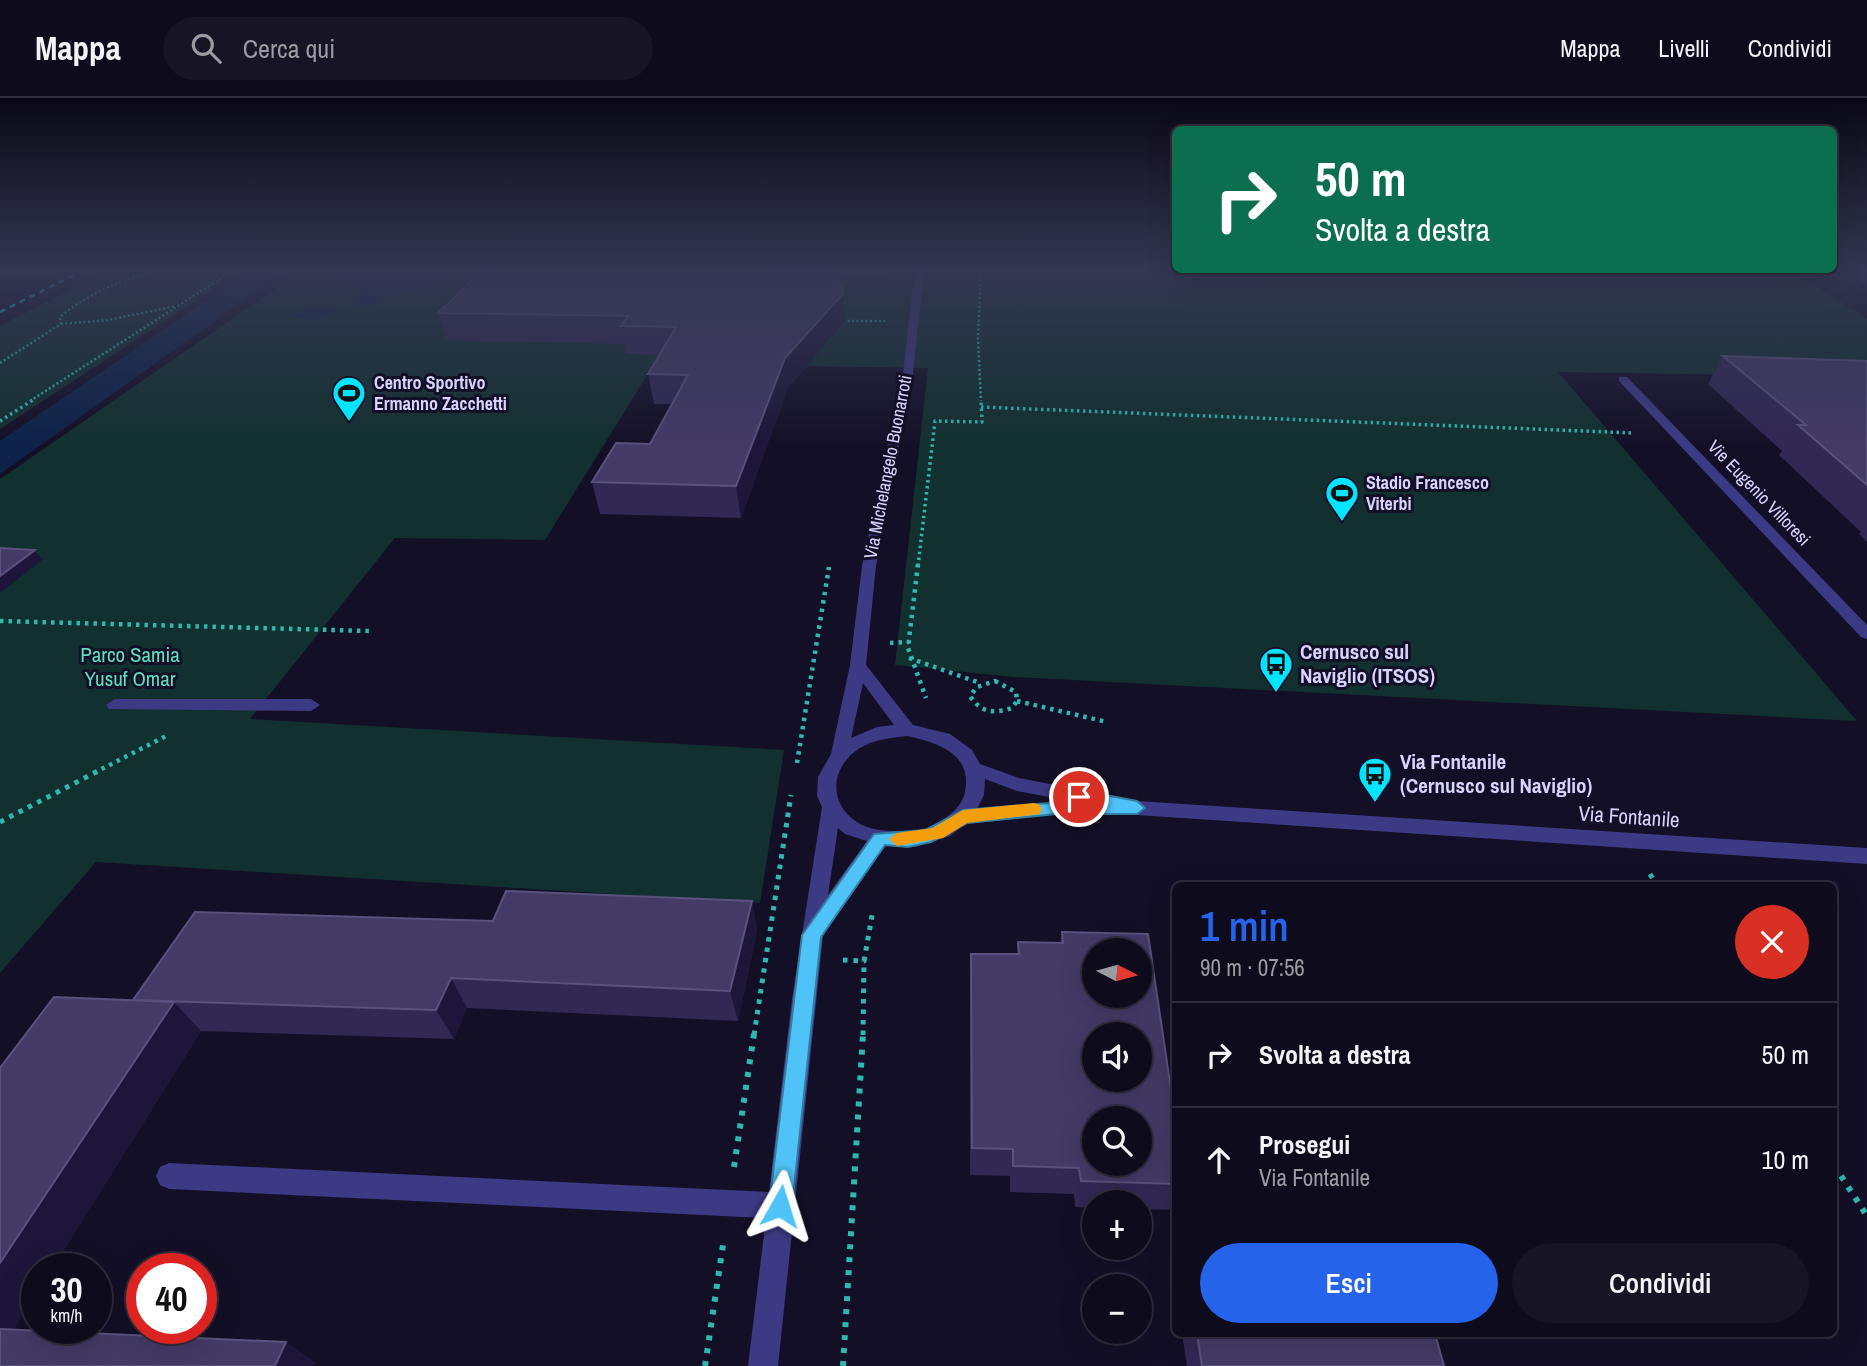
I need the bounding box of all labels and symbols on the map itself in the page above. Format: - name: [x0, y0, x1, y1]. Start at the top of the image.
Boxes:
- place label: Centro Sportivo Ermanno Zacchetti: [374, 370, 507, 416]
- street label: Via Michelangelo Buonarroti: [857, 373, 918, 561]
- sports icon: Centro Sportivo Ermanno Zacchetti: [330, 374, 368, 423]
- street label: Vie Eugenio Villoresi: [1702, 434, 1816, 551]
- place label: Stadio Francesco Viterbi: [1366, 470, 1489, 516]
- sports icon: Stadio Francesco Viterbi: [1323, 474, 1361, 523]
- place label: Cernusco sul Naviglio (ITSOS): [1300, 637, 1435, 690]
- park label: Parco Samia Yusuf Omar: [80, 640, 180, 693]
- bus stop icon: Cernusco sul Naviglio (ITSOS): [1257, 645, 1295, 694]
- place label: Via Fontanile (Cernusco sul Naviglio): [1400, 747, 1593, 800]
- bus stop icon: Via Fontanile (Cernusco sul Naviglio): [1356, 755, 1394, 804]
- pin: [1049, 767, 1109, 827]
- street label: Via Fontanile: [1577, 799, 1681, 834]
- north arrow: [1082, 938, 1152, 1008]
- position arrow: [743, 1169, 817, 1243]
- speed limit sign: 40: [126, 1253, 217, 1344]

